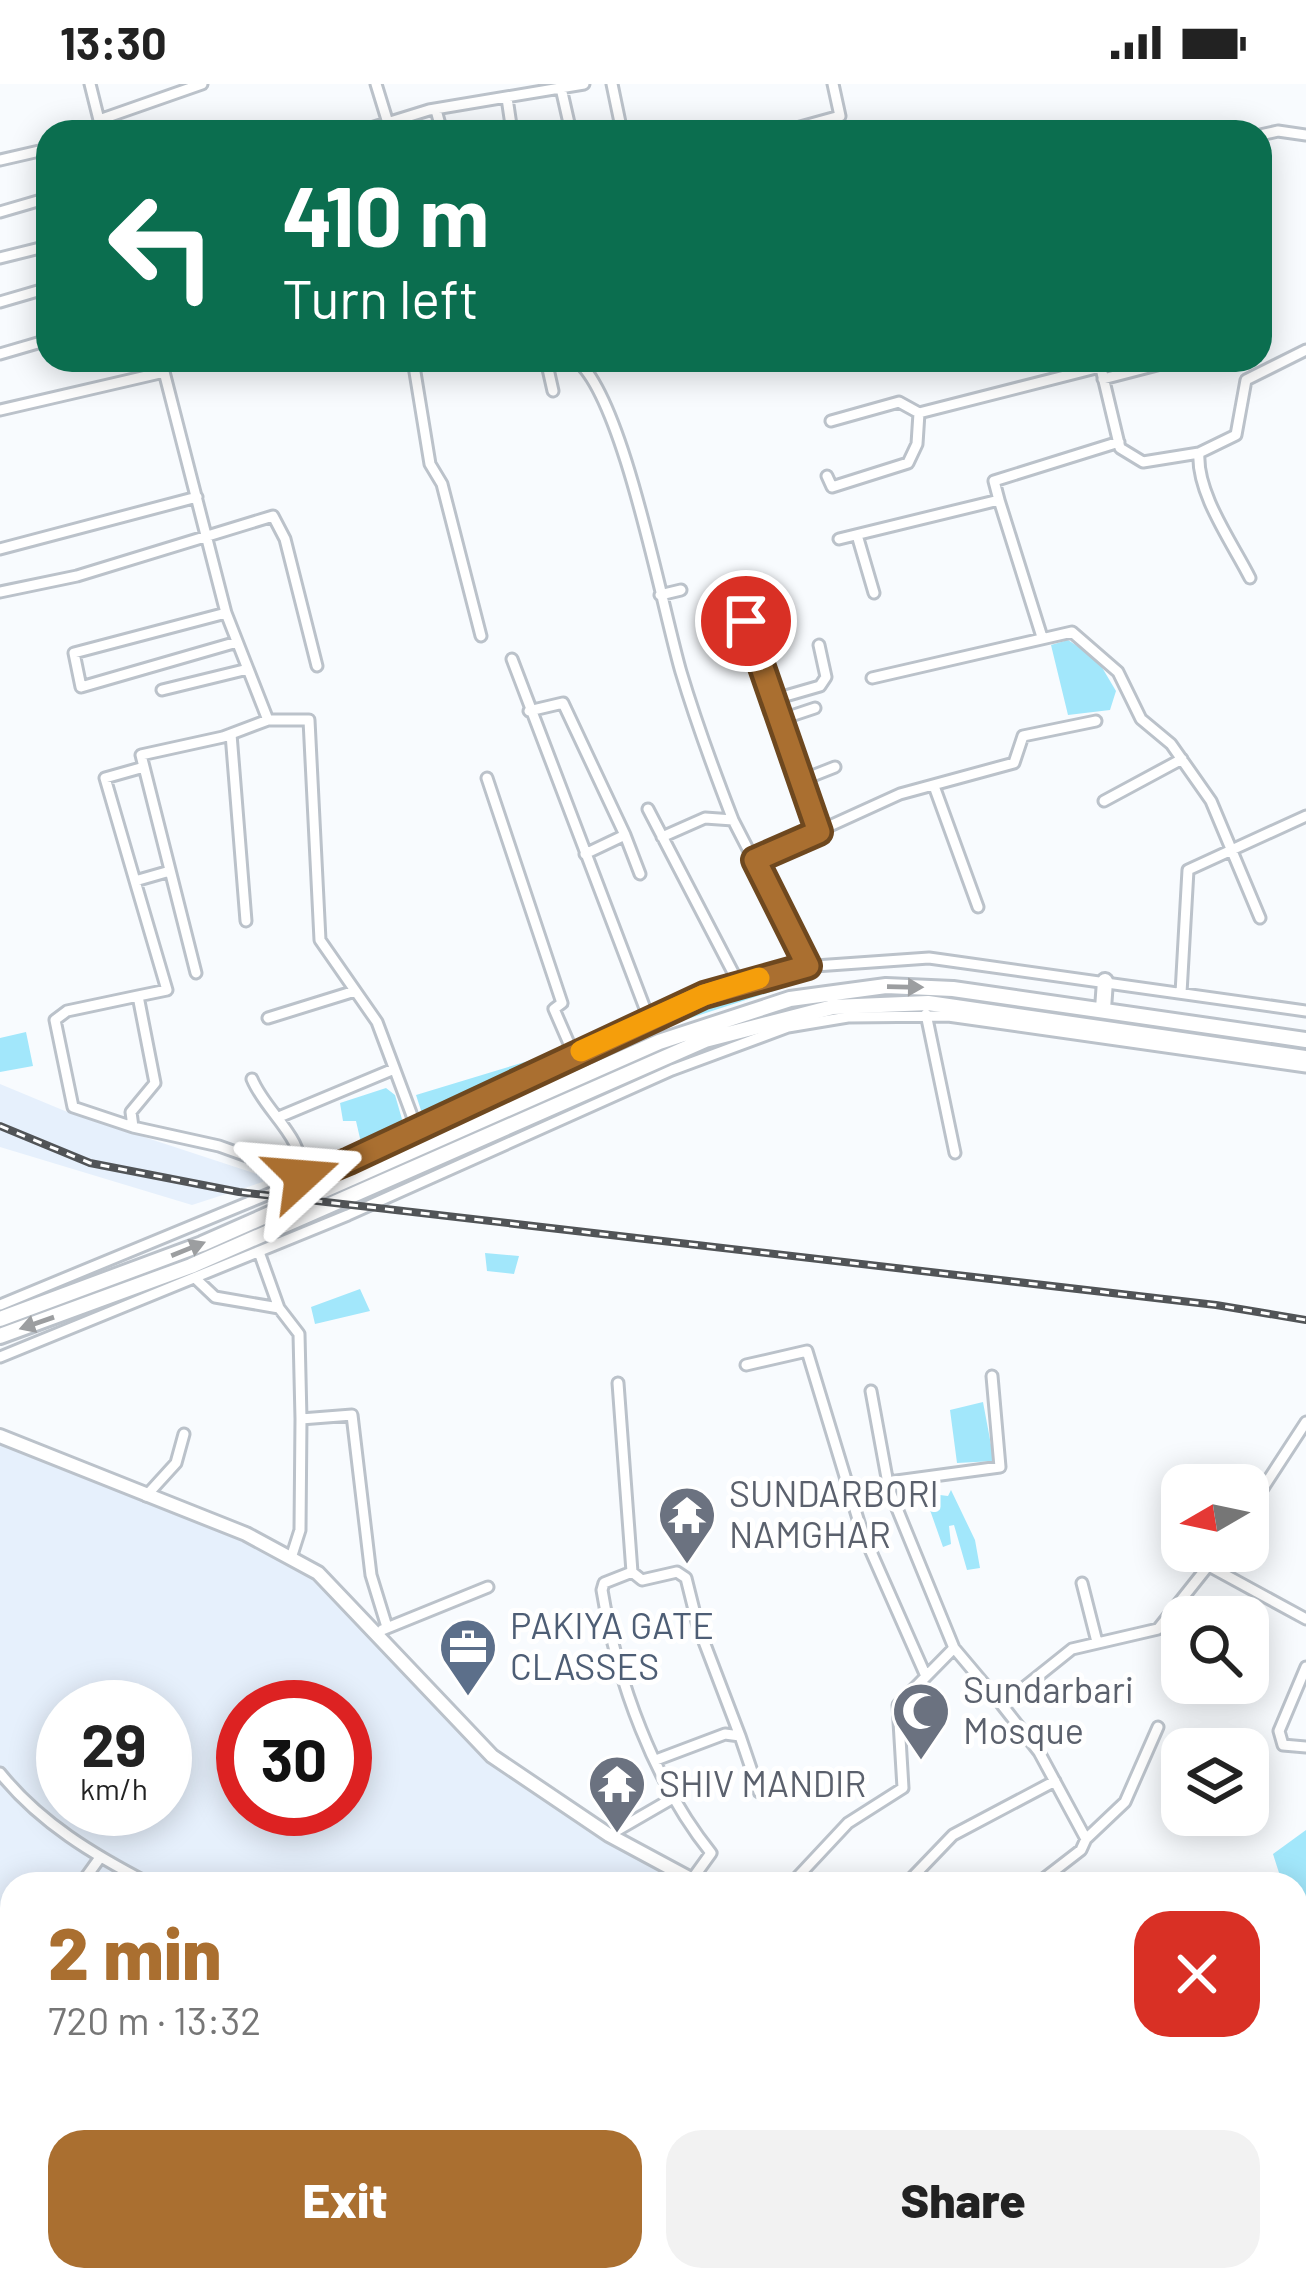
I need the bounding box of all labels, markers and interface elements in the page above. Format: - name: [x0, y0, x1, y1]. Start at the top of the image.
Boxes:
- text: 13:30: [60, 15, 167, 69]
- text: 410 m: [282, 163, 489, 264]
- icon: left: [84, 168, 240, 324]
- text: Turn left: [282, 265, 479, 330]
- pin: [695, 570, 797, 672]
- icon: arrive: [713, 588, 779, 654]
- one-way arrow: [887, 977, 925, 996]
- position arrow: [239, 1113, 365, 1239]
- one-way arrow: [171, 1239, 207, 1258]
- one-way arrow: [19, 1315, 55, 1333]
- north arrow: [1161, 1464, 1269, 1572]
- map controls: [1161, 1464, 1269, 1836]
- place label: SUNDARBORI NAMGHAR: [729, 1471, 939, 1555]
- temple icon: SUNDARBORI NAMGHAR: [656, 1484, 718, 1566]
- button: search: [1161, 1596, 1269, 1704]
- place label: PAKIYA GATE CLASSES: [510, 1603, 714, 1687]
- office icon: PAKIYA GATE CLASSES: [437, 1616, 499, 1698]
- place label: Sundarbari Mosque: [963, 1667, 1134, 1751]
- speed limit sign: 30: [216, 1680, 372, 1836]
- mosque icon: Sundarbari Mosque: [890, 1680, 952, 1762]
- text: 29: [81, 1707, 147, 1779]
- button: layers: [1161, 1728, 1269, 1836]
- temple icon: SHIV MANDIR: [586, 1753, 648, 1835]
- place label: SHIV MANDIR: [659, 1761, 866, 1804]
- text: km/h: [80, 1770, 148, 1806]
- text: 2 min: [48, 1908, 222, 1994]
- button: close: [1134, 1911, 1260, 2037]
- text: 720 m · 13:32: [48, 1996, 261, 2043]
- button: Exit: [48, 2130, 642, 2268]
- button: Share: [666, 2130, 1260, 2268]

